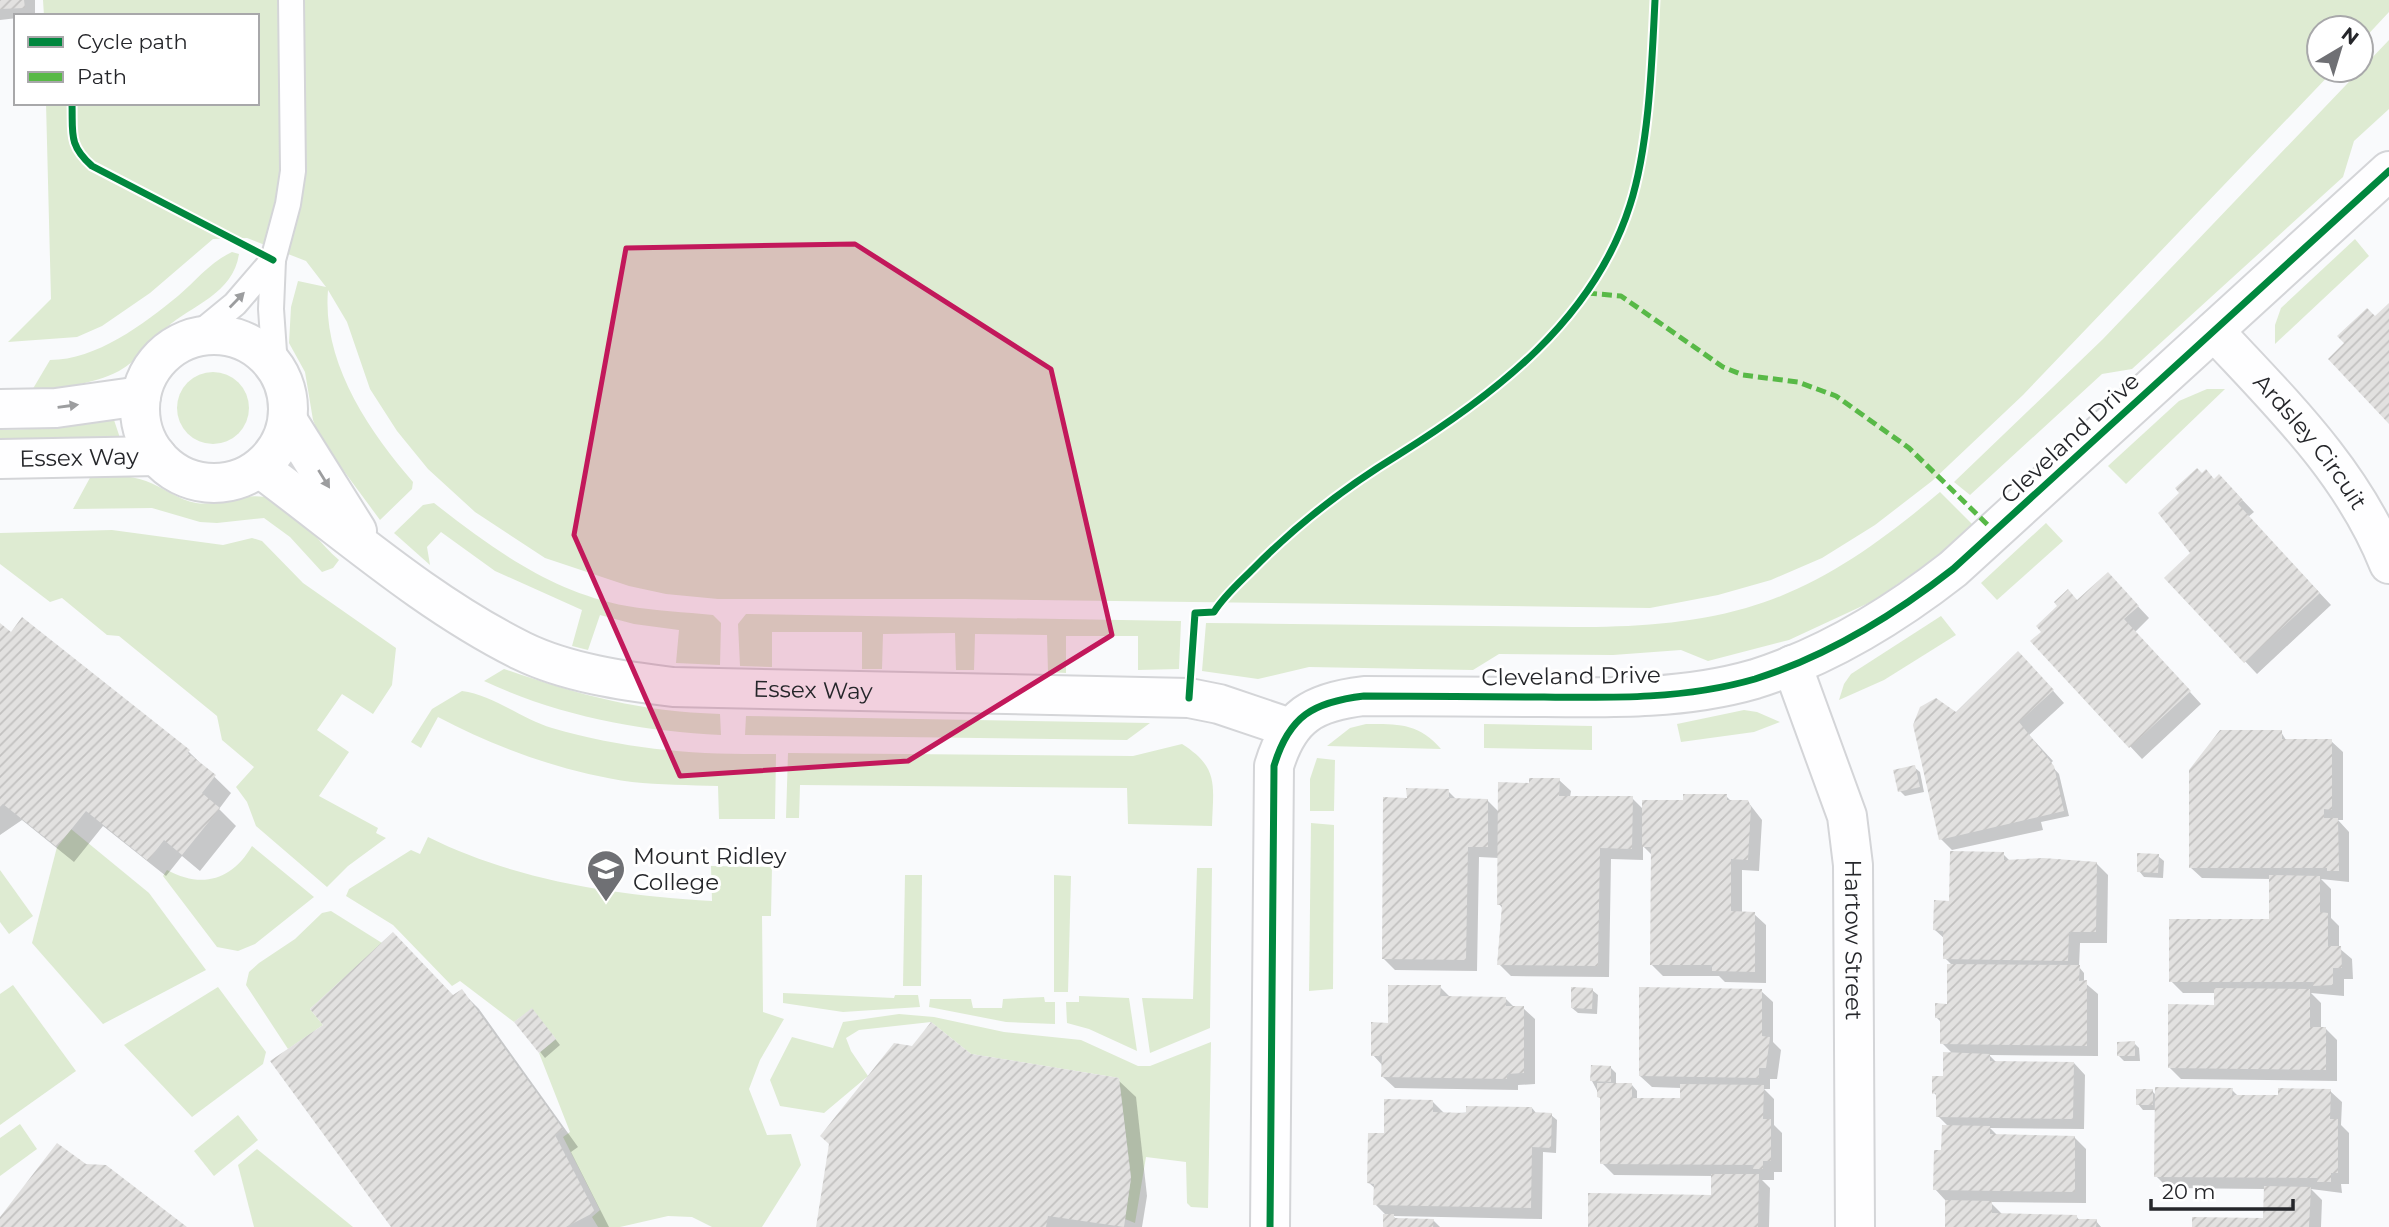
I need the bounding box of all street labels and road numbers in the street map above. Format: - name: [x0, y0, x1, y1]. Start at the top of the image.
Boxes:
- street label: Cleveland Drive: [1995, 367, 2145, 509]
- street label: Ardsley Circuit: [2248, 368, 2373, 515]
- street label: Essex Way: [19, 442, 140, 473]
- street label: Cleveland Drive: [1481, 660, 1661, 692]
- street label: Essex Way: [753, 675, 874, 705]
- street label: Hartow Street: [1839, 860, 1868, 1020]

